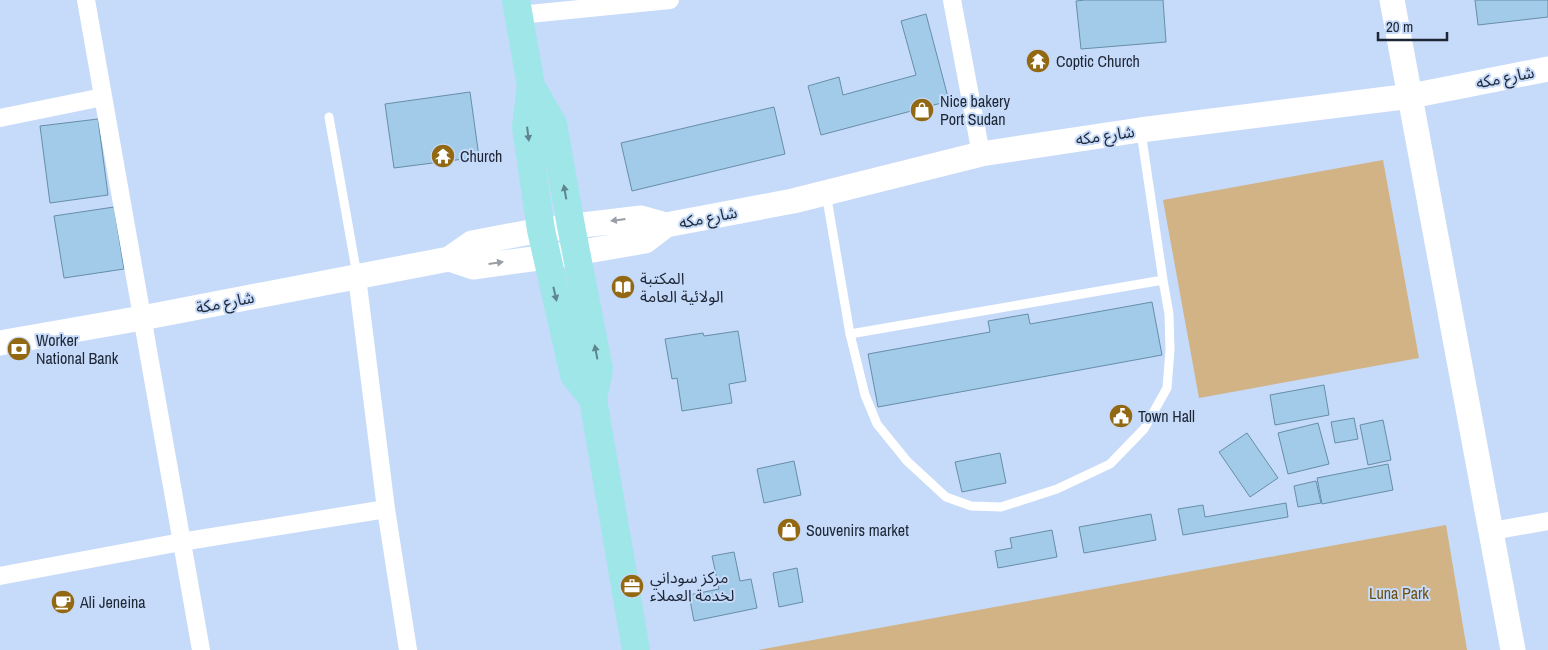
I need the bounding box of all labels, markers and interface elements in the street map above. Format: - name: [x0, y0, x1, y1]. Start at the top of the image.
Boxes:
- scale bar: [1378, 10, 1447, 42]
- text: 20 m: [1386, 16, 1413, 37]
- temple icon: Coptic Church: [1025, 48, 1051, 74]
- place label: Coptic Church: [1056, 50, 1140, 72]
- street label: شارع مكه: [1474, 61, 1537, 95]
- place label: Nice bakery Port Sudan: [940, 90, 1010, 130]
- shop icon: Nice bakery Port Sudan: [909, 97, 935, 123]
- street label: شارع مكه: [1074, 120, 1136, 152]
- one-way arrow: [524, 126, 532, 142]
- temple icon: Church: [430, 143, 456, 169]
- place label: Church: [460, 145, 502, 167]
- one-way arrow: [561, 184, 569, 200]
- street label: شارع مكه: [677, 201, 740, 235]
- one-way arrow: [610, 216, 626, 224]
- one-way arrow: [489, 259, 505, 267]
- place label: المكتبة الولائية العامة: [640, 267, 724, 307]
- library icon: المكتبة الولائية العامة: [610, 274, 636, 300]
- street label: شارع مكة: [194, 286, 257, 320]
- one-way arrow: [551, 287, 559, 302]
- place label: Worker National Bank: [36, 329, 119, 369]
- bank icon: Worker National Bank: [6, 336, 32, 362]
- one-way arrow: [591, 343, 599, 359]
- public building icon: Town Hall: [1108, 403, 1134, 429]
- place label: Town Hall: [1138, 405, 1195, 427]
- shop icon: Souvenirs market: [776, 517, 802, 543]
- place label: Souvenirs market: [806, 519, 909, 541]
- place label: مركز سوداني لخدمة العملاء: [650, 566, 734, 606]
- office icon: مركز سوداني لخدمة العملاء: [619, 573, 645, 599]
- park label: Luna Park: [1369, 582, 1429, 604]
- cafe icon: Ali Jeneina: [50, 589, 76, 615]
- place label: Ali Jeneina: [79, 591, 146, 613]

